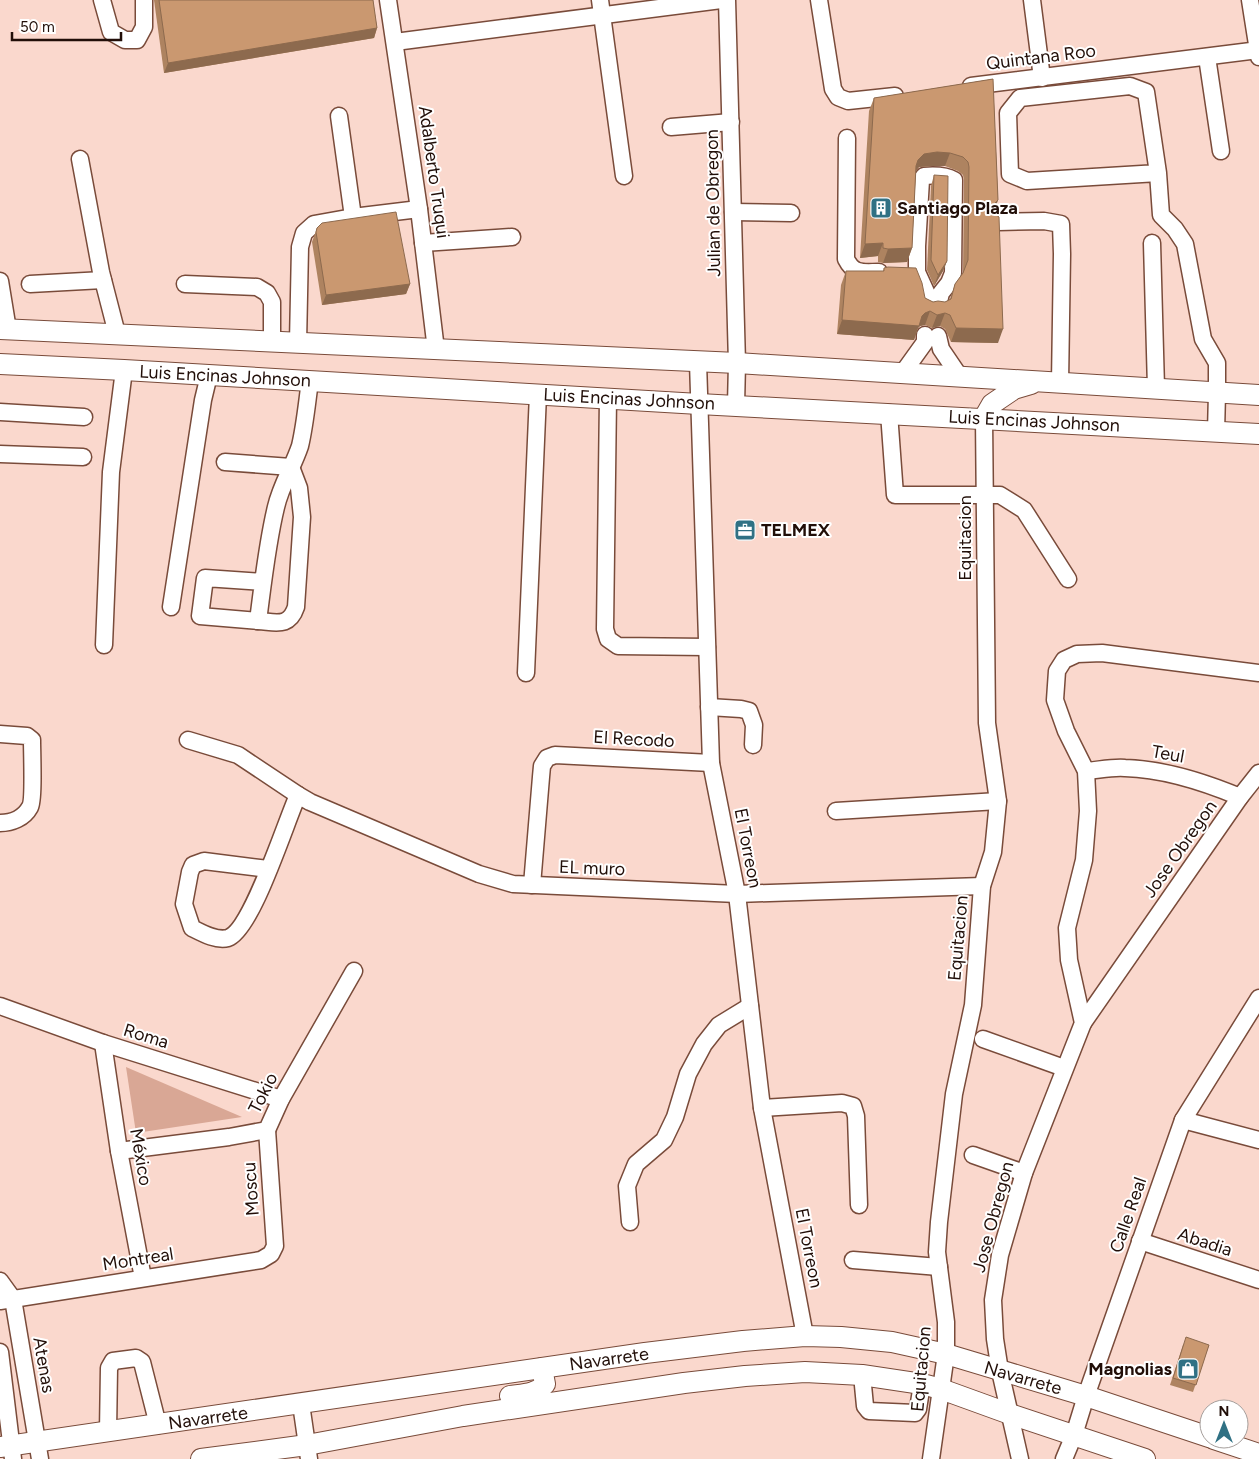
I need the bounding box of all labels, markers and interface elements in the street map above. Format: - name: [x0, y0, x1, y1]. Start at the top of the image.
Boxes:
- scale bar: [12, 10, 121, 42]
- text: 50 m: [20, 18, 55, 36]
- street label: Quintana Roo: [985, 39, 1097, 75]
- street label: Adalberto Truqui: [414, 104, 454, 240]
- street label: Julian de Obregon: [701, 129, 725, 277]
- building icon: Santiago Plaza: [869, 196, 893, 220]
- place label: Santiago Plaza: [897, 197, 1018, 219]
- street label: Luis Encinas Johnson: [139, 361, 311, 391]
- street label: Luis Encinas Johnson: [543, 384, 715, 414]
- street label: Luis Encinas Johnson: [948, 406, 1120, 436]
- street label: Equitacion: [954, 495, 976, 581]
- office icon: TELMEX: [733, 518, 757, 542]
- place label: TELMEX: [761, 519, 831, 541]
- street label: El Recodo: [593, 726, 675, 752]
- street label: Teul: [1150, 740, 1186, 768]
- street label: Jose Obregon: [1138, 796, 1222, 902]
- street label: El Torreon: [729, 806, 767, 890]
- street label: EL muro: [558, 856, 626, 880]
- street label: Equitacion: [943, 894, 973, 982]
- street label: Roma: [121, 1019, 171, 1053]
- street label: Tokio: [244, 1069, 282, 1117]
- street label: México: [125, 1127, 157, 1187]
- street label: Jose Obregon: [968, 1159, 1018, 1275]
- street label: Moscu: [238, 1161, 264, 1217]
- street label: Calle Real: [1105, 1174, 1151, 1256]
- street label: El Torreon: [790, 1206, 828, 1290]
- street label: Abadia: [1175, 1223, 1235, 1261]
- street label: Montreal: [101, 1243, 175, 1275]
- street label: Equitacion: [906, 1325, 936, 1413]
- street label: Atenas: [28, 1335, 60, 1395]
- street label: Navarrete: [568, 1343, 650, 1375]
- street label: Navarrete: [982, 1356, 1065, 1400]
- shop icon: Magnolias: [1176, 1357, 1200, 1381]
- place label: Magnolias: [1088, 1358, 1173, 1380]
- north arrow: [1199, 1399, 1249, 1449]
- street label: Navarrete: [167, 1402, 249, 1434]
- text: N: [1219, 1403, 1229, 1420]

